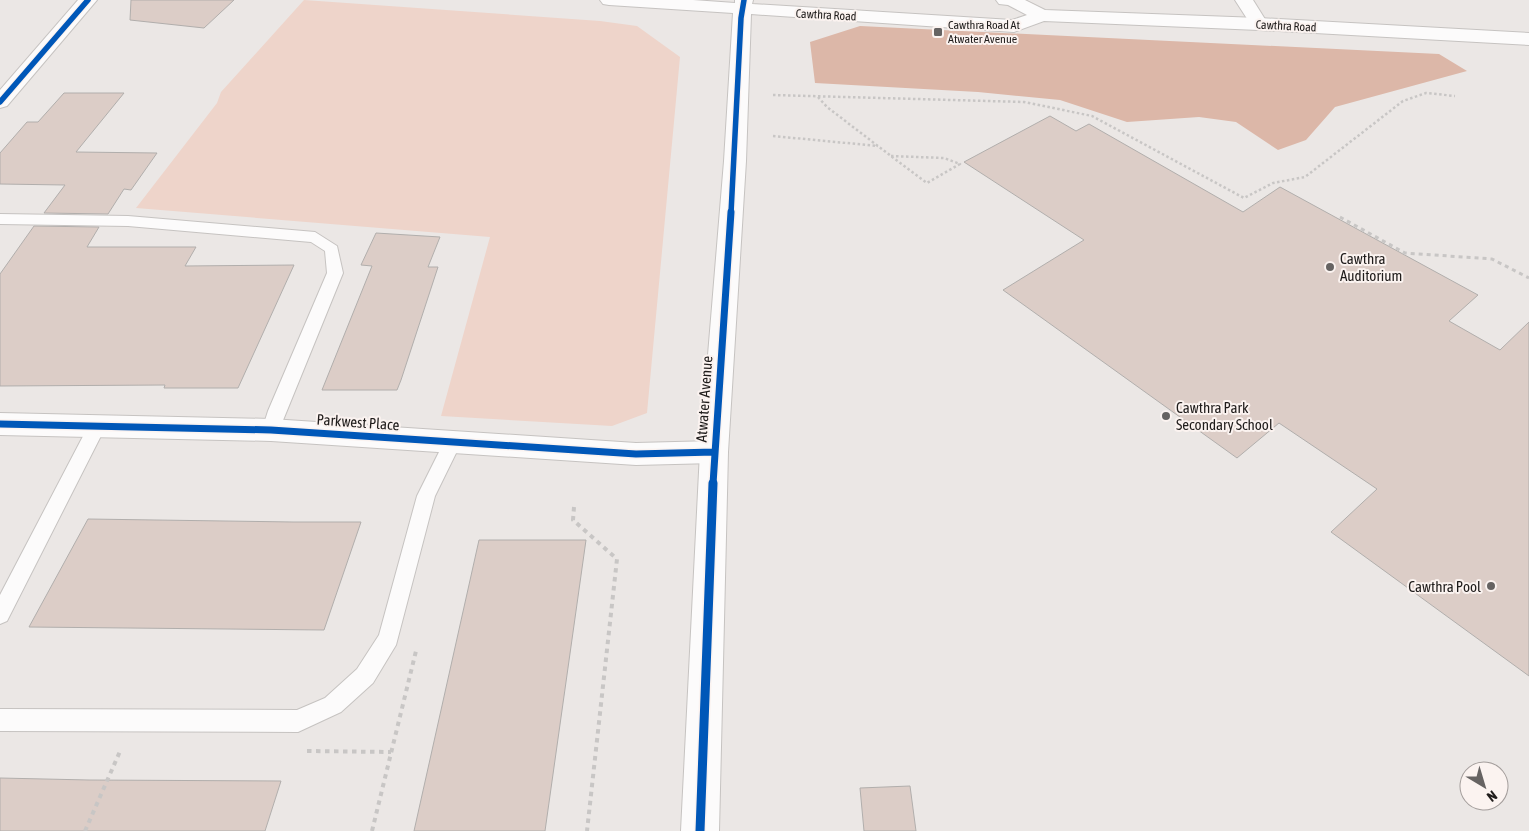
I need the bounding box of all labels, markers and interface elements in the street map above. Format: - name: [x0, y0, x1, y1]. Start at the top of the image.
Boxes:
- street label: Cawthra Road: [795, 6, 857, 24]
- street label: Cawthra Road: [1255, 17, 1317, 35]
- place label: Cawthra Road At Atwater Avenue: [948, 18, 1020, 46]
- marker: Cawthra Road At Atwater Avenue: [932, 26, 944, 38]
- place label: Cawthra Auditorium: [1340, 250, 1402, 284]
- marker: Cawthra Auditorium: [1324, 261, 1336, 273]
- street label: Atwater Avenue: [693, 355, 716, 443]
- place label: Cawthra Park Secondary School: [1176, 399, 1273, 433]
- marker: Cawthra Park Secondary School: [1160, 410, 1172, 422]
- street label: Parkwest Place: [316, 411, 400, 433]
- place label: Cawthra Pool: [1408, 578, 1481, 595]
- marker: Cawthra Pool: [1485, 580, 1497, 592]
- north arrow: [1459, 761, 1509, 811]
- text: N: [1484, 787, 1500, 805]

